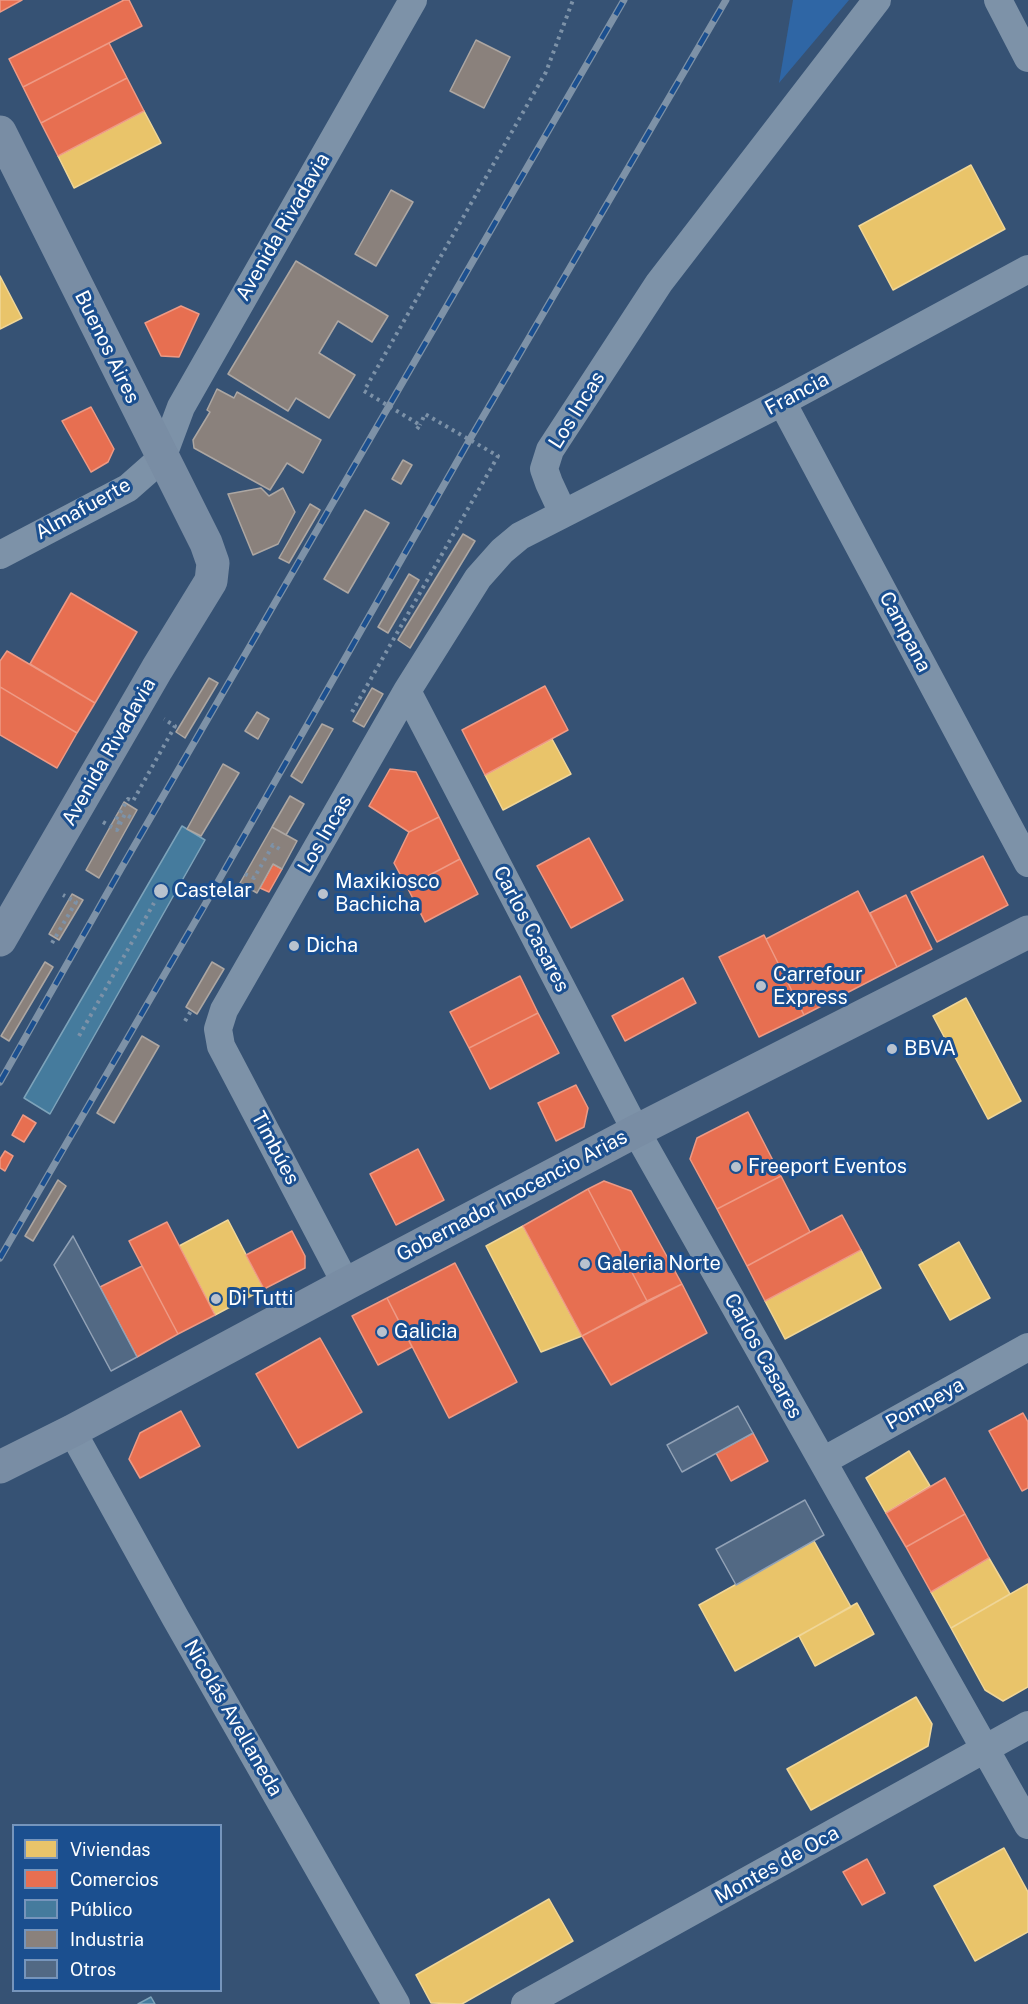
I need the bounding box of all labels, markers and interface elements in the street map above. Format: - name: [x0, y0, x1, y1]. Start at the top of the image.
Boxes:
- street label: Avenida Rivadavia: [231, 149, 335, 305]
- street label: Buenos Aires: [69, 287, 145, 407]
- street label: Los Incas: [544, 367, 610, 453]
- street label: Francia: [761, 367, 833, 421]
- street label: Almafuerte: [31, 473, 135, 545]
- street label: Campana: [874, 588, 936, 676]
- street label: Avenida Rivadavia: [57, 674, 161, 830]
- street label: Los Incas: [293, 791, 357, 877]
- street label: Carlos Casares: [488, 862, 574, 996]
- place label: Maxikiosco Bachicha: [335, 870, 440, 917]
- place label: Castelar: [174, 879, 252, 903]
- marker: Castelar: [152, 882, 170, 900]
- marker: Maxikiosco Bachicha: [316, 887, 330, 901]
- place label: Dicha: [306, 934, 358, 958]
- marker: Dicha: [287, 939, 301, 953]
- place label: Carrefour Express: [773, 963, 863, 1010]
- marker: Carrefour Express: [754, 979, 768, 993]
- place label: BBVA: [904, 1037, 956, 1061]
- marker: BBVA: [885, 1042, 899, 1056]
- street label: Timbúes: [246, 1107, 304, 1189]
- street label: Gobernador Inocencio Arias: [393, 1125, 631, 1267]
- place label: Freeport Eventos: [748, 1155, 907, 1179]
- marker: Freeport Eventos: [729, 1160, 743, 1174]
- place label: Galeria Norte: [597, 1252, 721, 1276]
- marker: Galeria Norte: [578, 1257, 592, 1271]
- place label: Di Tutti: [228, 1287, 294, 1311]
- street label: Carlos Casares: [719, 1289, 807, 1423]
- marker: Di Tutti: [209, 1292, 223, 1306]
- place label: Galicia: [394, 1320, 457, 1344]
- marker: Galicia: [375, 1325, 389, 1339]
- street label: Pompeya: [882, 1373, 968, 1435]
- street label: Nicolás Avellaneda: [178, 1635, 288, 1801]
- street label: Montes de Oca: [711, 1821, 843, 1909]
- legend: [12, 1824, 222, 1992]
- text: Viviendas: [70, 1839, 150, 1860]
- text: Comercios: [70, 1869, 159, 1890]
- text: Público: [70, 1899, 132, 1920]
- text: Industria: [70, 1929, 144, 1950]
- text: Otros: [70, 1959, 116, 1980]

